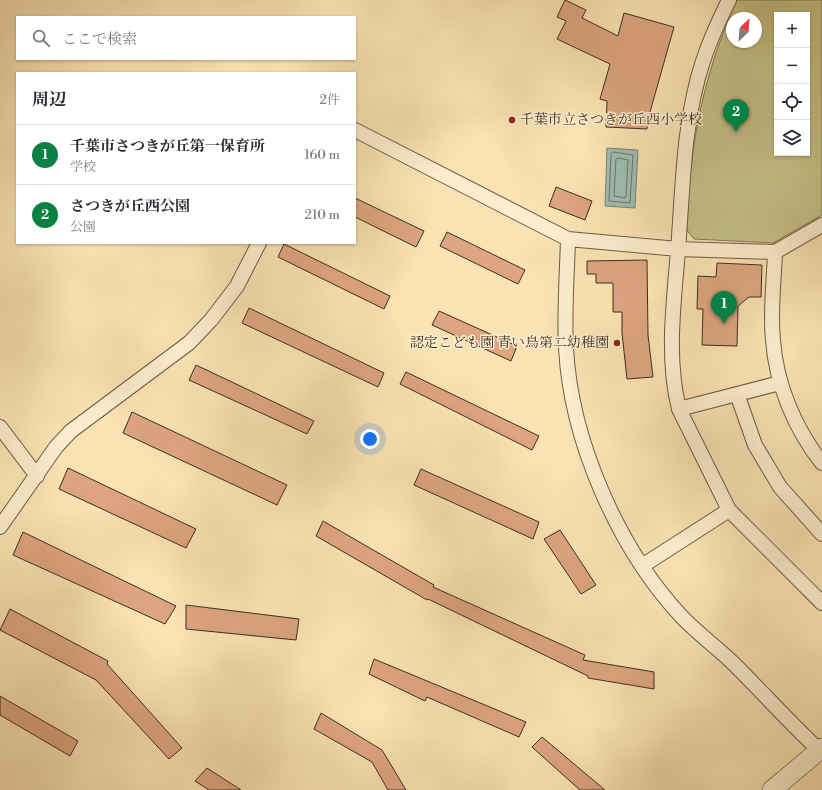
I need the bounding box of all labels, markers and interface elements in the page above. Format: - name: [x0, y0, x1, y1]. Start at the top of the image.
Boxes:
- north arrow: [726, 12, 762, 48]
- map controls: [774, 12, 810, 156]
- button: +: [774, 12, 810, 48]
- search box: [16, 16, 356, 60]
- icon: search: [30, 27, 52, 49]
- text: ここで検索: [62, 30, 137, 49]
- button: −: [774, 48, 810, 84]
- button: locate: [774, 84, 810, 120]
- text: 周辺: [32, 89, 66, 111]
- text: 2件: [320, 92, 340, 108]
- pin: 2: [723, 99, 749, 132]
- place label: 千葉市立さつきが丘西小学校: [520, 111, 702, 129]
- marker: 千葉市立さつきが丘西小学校: [507, 115, 517, 125]
- button: layers: [774, 120, 810, 156]
- text: 千葉市さつきが丘第一保育所: [70, 137, 265, 156]
- text: 1: [42, 147, 48, 163]
- text: 160 m: [304, 147, 340, 163]
- text: 学校: [70, 159, 96, 175]
- text: さつきが丘西公園: [70, 197, 190, 216]
- text: 2: [41, 207, 49, 223]
- text: 210 m: [305, 207, 340, 223]
- text: 公園: [70, 219, 96, 235]
- pin: 1: [711, 291, 737, 324]
- place label: 認定こども園 青い鳥第二幼稚園: [410, 334, 609, 352]
- marker: 認定こども園 青い鳥第二幼稚園: [612, 338, 622, 348]
- your location: [360, 429, 380, 449]

